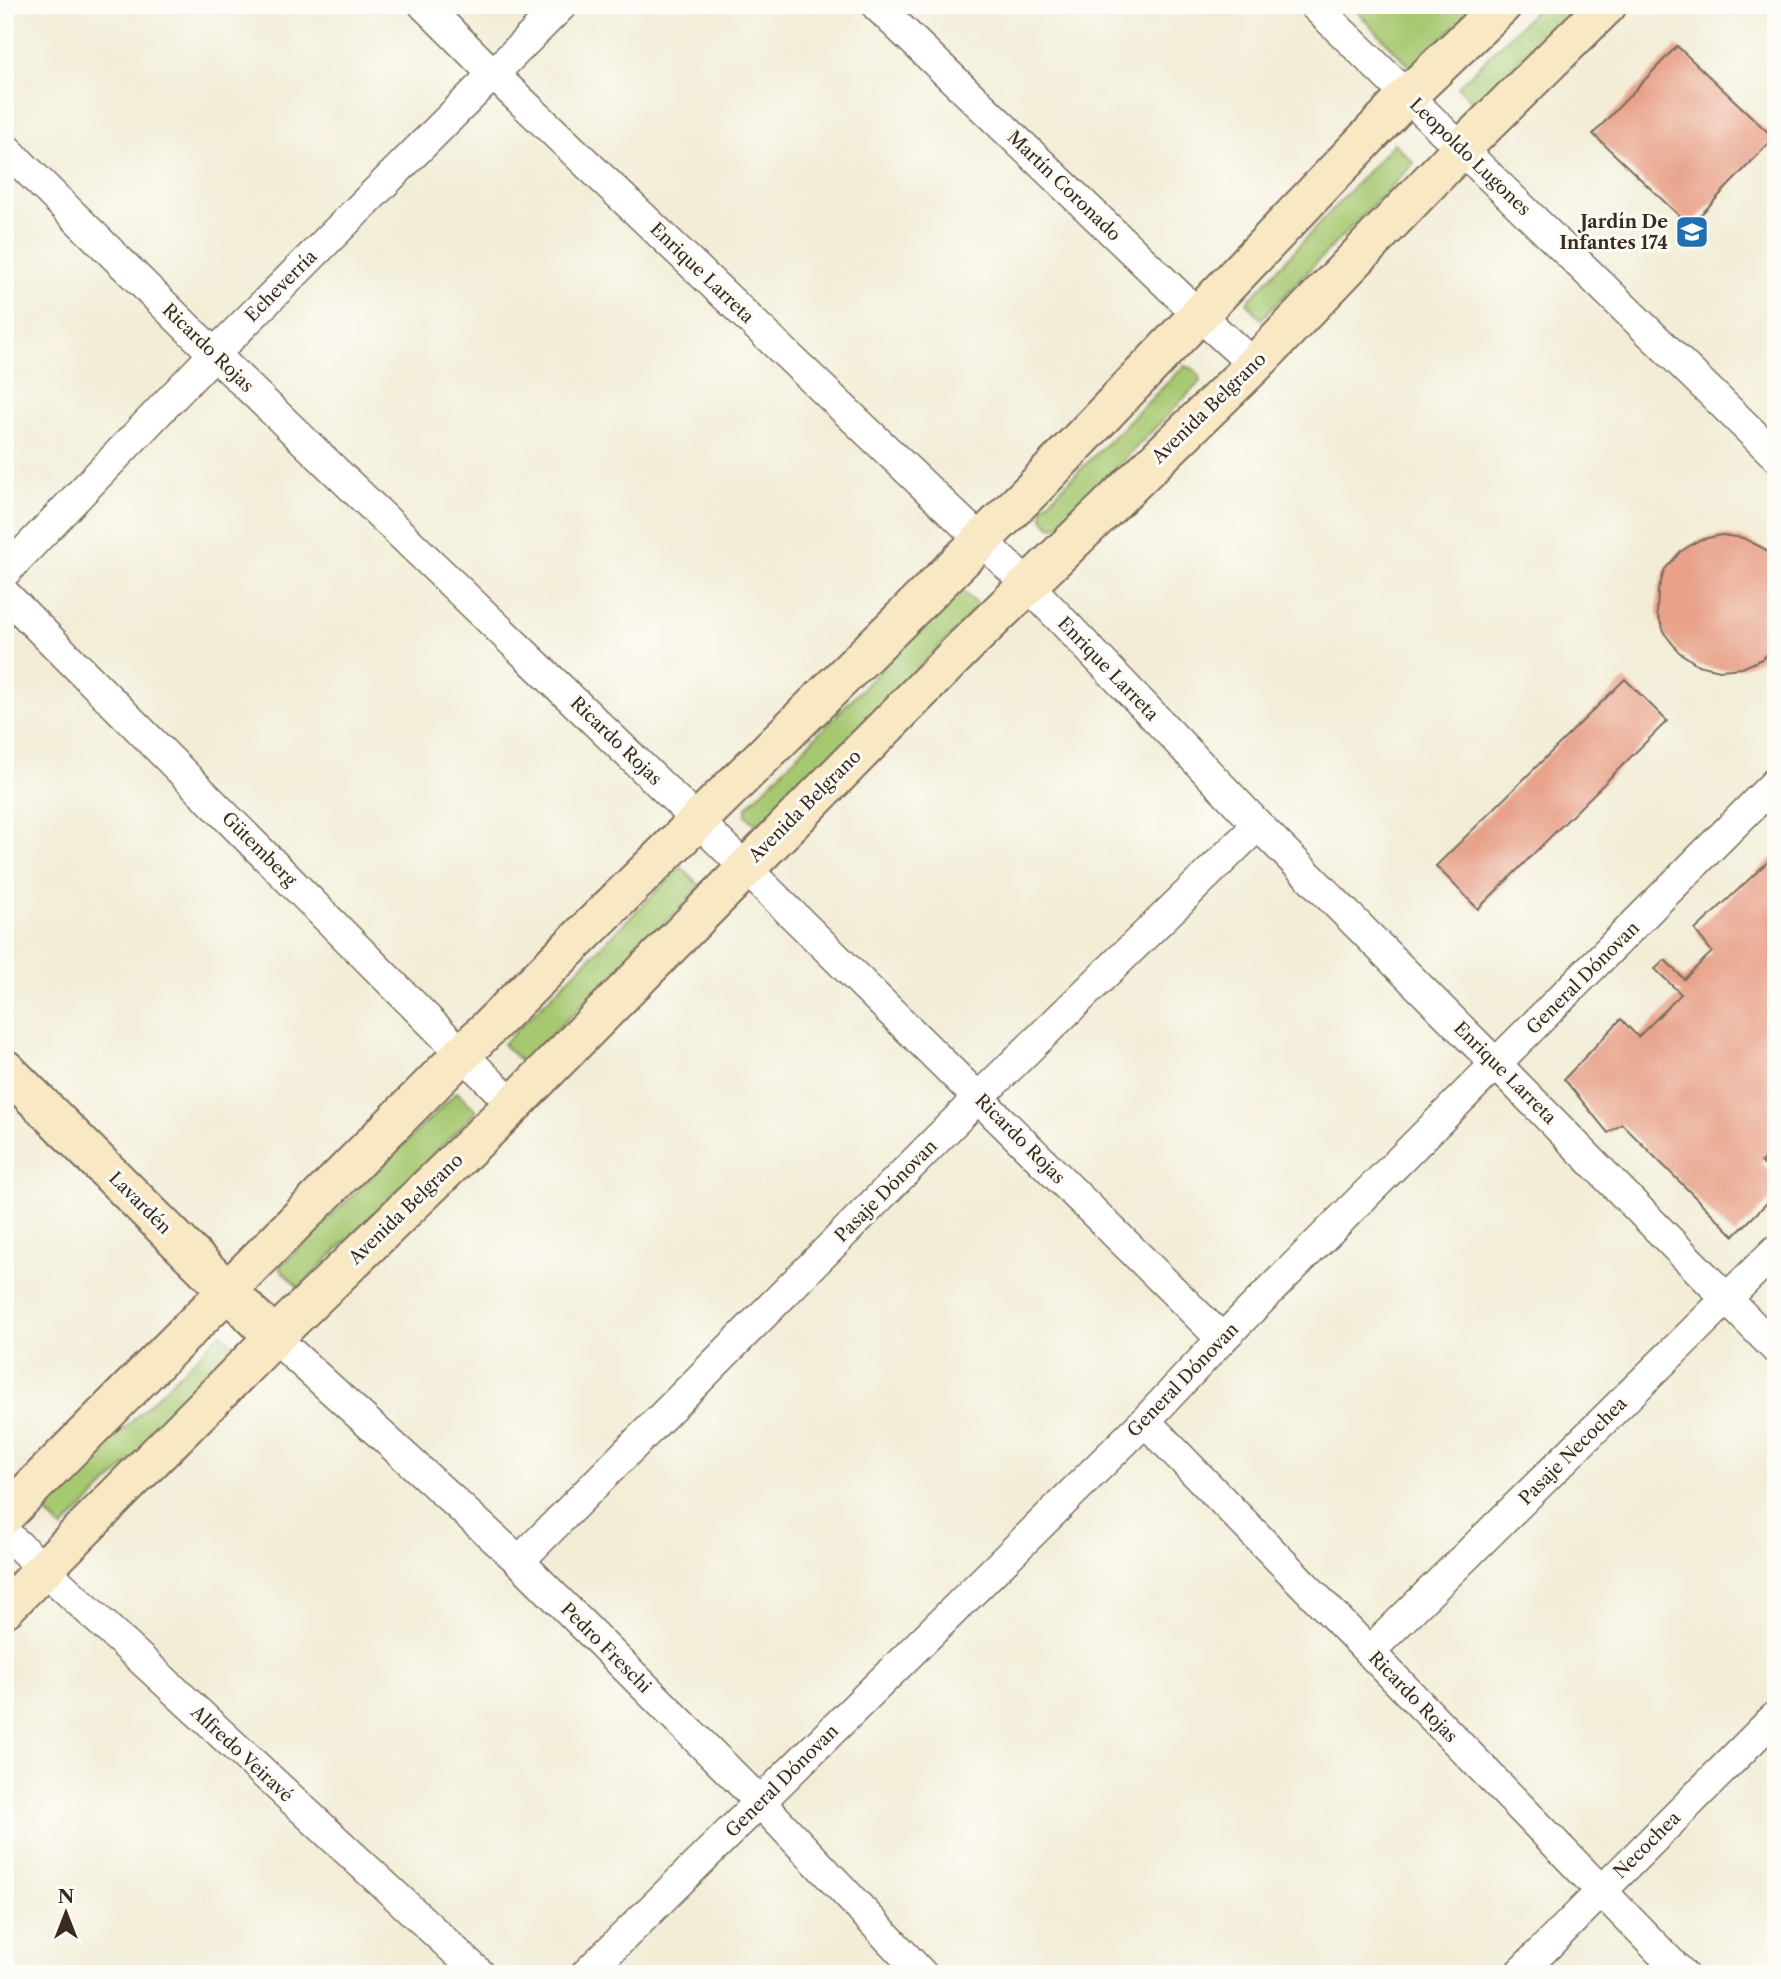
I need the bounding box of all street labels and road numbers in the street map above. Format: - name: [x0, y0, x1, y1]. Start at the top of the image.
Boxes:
- street label: Leopoldo Lugones: [1405, 94, 1535, 220]
- street label: Martín Coronado: [1003, 126, 1125, 246]
- street label: Enrique Larreta: [646, 218, 759, 328]
- street label: Echeverría: [241, 245, 322, 326]
- street label: Ricardo Rojas: [158, 299, 258, 397]
- street label: Avenida Belgrano: [1147, 348, 1271, 469]
- street label: Enrique Larreta: [1053, 613, 1163, 726]
- street label: Ricardo Rojas: [566, 692, 666, 790]
- street label: Avenida Belgrano: [743, 745, 866, 868]
- street label: Gütemberg: [217, 807, 301, 891]
- street label: General Dónovan: [1522, 917, 1644, 1039]
- street label: Enrique Larreta: [1449, 1017, 1561, 1129]
- street label: Ricardo Rojas: [970, 1089, 1070, 1189]
- street label: Pasaje Dónovan: [830, 1135, 942, 1247]
- street label: Avenida Belgrano: [344, 1149, 468, 1270]
- street label: Lavardén: [104, 1167, 176, 1239]
- street label: General Dónovan: [1123, 1318, 1243, 1442]
- street label: Pasaje Necochea: [1514, 1392, 1632, 1510]
- street label: Pedro Freschi: [556, 1598, 656, 1698]
- street label: Ricardo Rojas: [1364, 1647, 1462, 1747]
- street label: Alfredo Veiravé: [186, 1700, 298, 1807]
- street label: General Dónovan: [721, 1720, 843, 1842]
- street label: Necochea: [1609, 1807, 1685, 1883]

